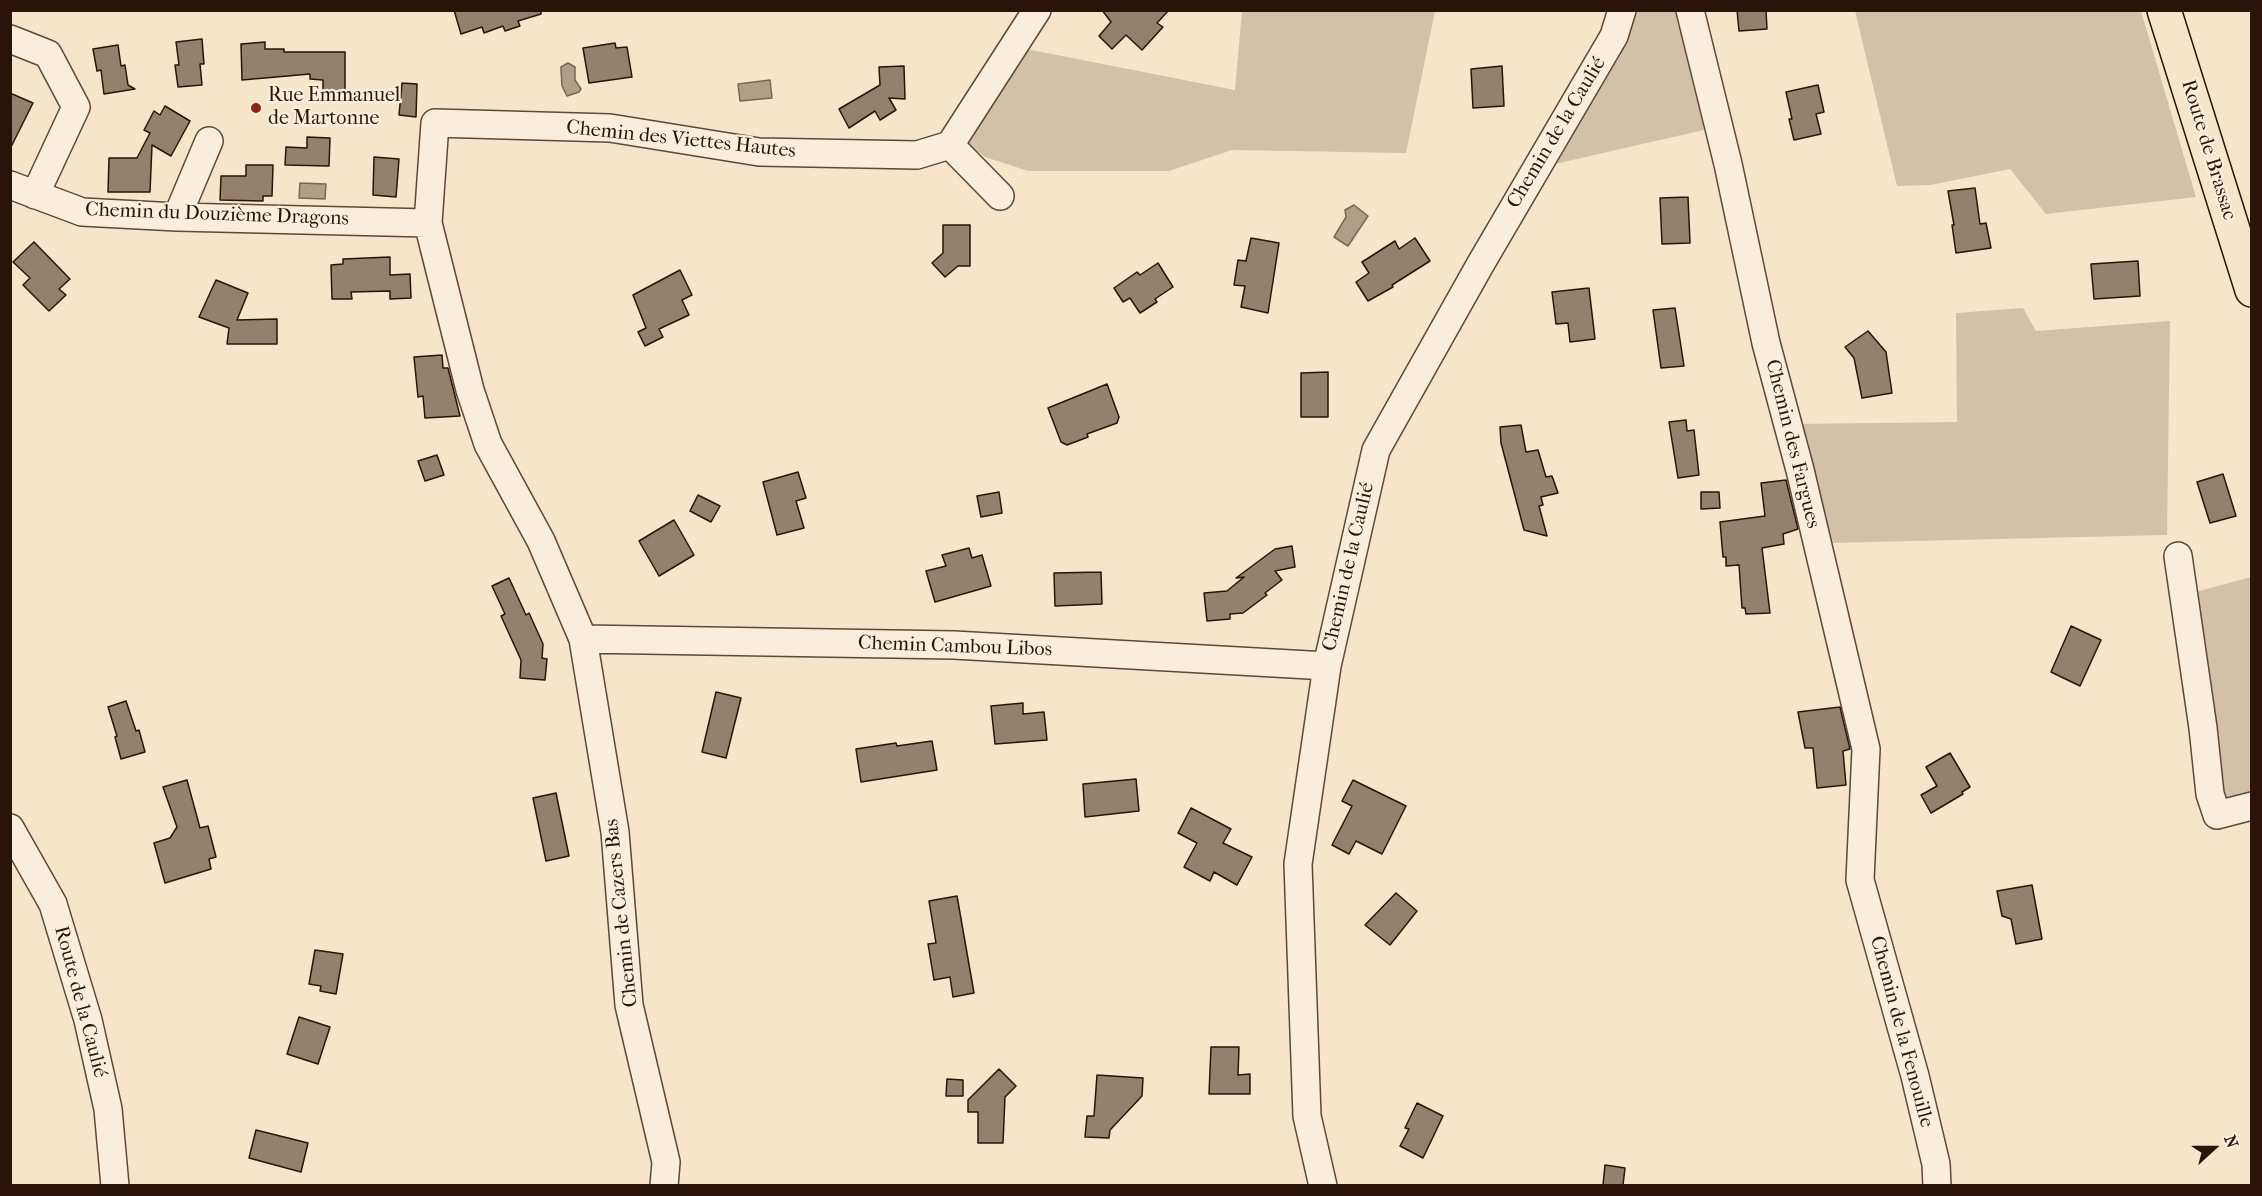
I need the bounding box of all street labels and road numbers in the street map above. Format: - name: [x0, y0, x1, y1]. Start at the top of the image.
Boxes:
- street label: Chemin de la Caulié: [1502, 53, 1612, 213]
- street label: Route de Brassac: [2175, 77, 2241, 223]
- street label: Chemin des Viettes Hautes: [565, 116, 797, 164]
- street label: Chemin du Douzième Dragons: [85, 198, 349, 232]
- street label: Chemin des Fargues: [1759, 357, 1825, 531]
- street label: Chemin de la Caulié: [1318, 480, 1380, 654]
- street label: Chemin Cambou Libos: [858, 632, 1052, 662]
- street label: Chemin de Cazers Bas: [600, 818, 644, 1008]
- street label: Route de la Caulié: [48, 924, 112, 1080]
- street label: Chemin de la Fenouille: [1864, 934, 1938, 1130]

